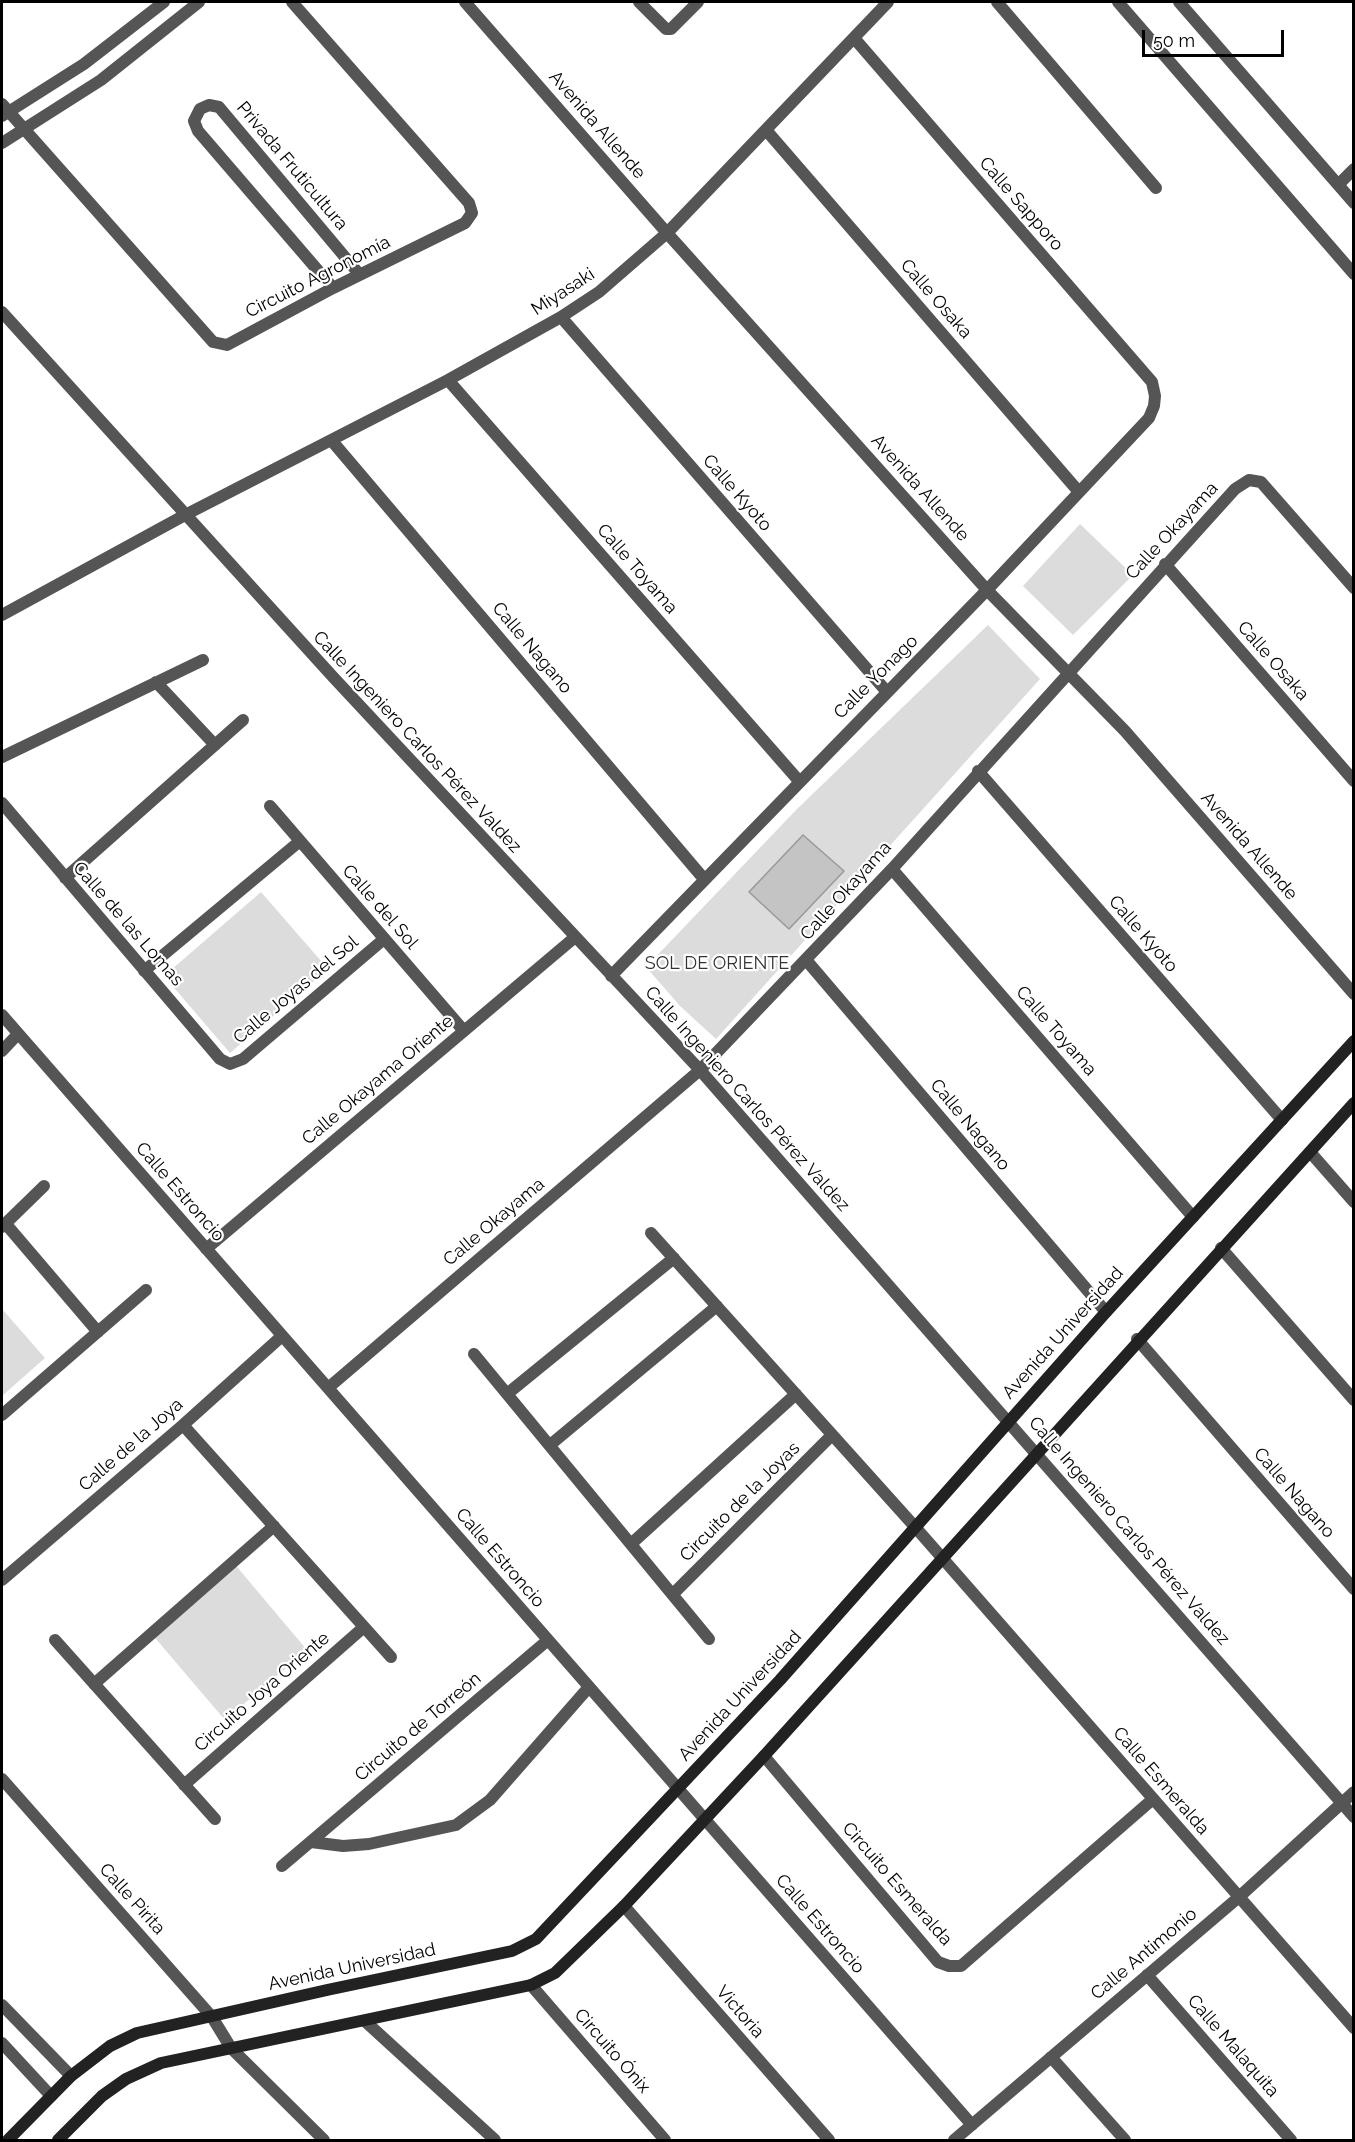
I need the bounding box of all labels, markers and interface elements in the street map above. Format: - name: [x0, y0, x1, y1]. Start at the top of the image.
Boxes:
- scale bar: [1145, 18, 1288, 56]
- text: 50 m: [1153, 30, 1195, 51]
- street label: Avenida Allende: [544, 67, 650, 183]
- street label: Privada Fruticultura: [232, 97, 352, 235]
- street label: Calle Sapporo: [974, 153, 1068, 255]
- street label: Circuito Agronomía: [242, 231, 394, 323]
- street label: Calle Osaka: [896, 255, 976, 343]
- street label: Miyasaki: [527, 264, 599, 320]
- street label: Avenida Allende: [866, 430, 974, 546]
- street label: Calle Kyoto: [698, 450, 776, 536]
- street label: Calle Okayama: [1121, 478, 1223, 584]
- street label: Calle Toyama: [592, 520, 682, 618]
- street label: Calle Nagano: [487, 598, 577, 698]
- street label: Calle Osaka: [1233, 617, 1313, 705]
- street label: Calle Ingeniero Carlos Pérez Valdez: [308, 627, 526, 857]
- street label: Calle Yonago: [829, 630, 923, 724]
- street label: Avenida Allende: [1196, 788, 1302, 904]
- street label: Calle Okayama: [796, 837, 896, 945]
- street label: Calle de las Lomas: [68, 857, 188, 991]
- street label: Calle del Sol: [337, 860, 423, 954]
- street label: Calle Kyoto: [1104, 891, 1182, 977]
- street label: Calle Joyas del Sol: [229, 931, 363, 1049]
- park label: SOL DE ORIENTE: [645, 953, 789, 975]
- street label: Calle Ingeniero Carlos Pérez Valdez: [640, 982, 854, 1216]
- street label: Calle Toyama: [1011, 982, 1101, 1080]
- street label: Calle Okayama Oriente: [298, 1010, 458, 1150]
- street label: Calle Nagano: [925, 1075, 1015, 1175]
- street label: Calle Estroncio: [131, 1138, 229, 1246]
- street label: Calle Okayama: [439, 1173, 549, 1271]
- street label: Avenida Universidad: [998, 1262, 1128, 1404]
- street label: Calle de la Joya: [75, 1394, 187, 1496]
- street label: Calle Ingeniero Carlos Pérez Valdez: [1024, 1412, 1234, 1650]
- street label: Circuito de la Joyas: [676, 1438, 804, 1566]
- street label: Calle Nagano: [1249, 1443, 1339, 1543]
- street label: Calle Estroncio: [451, 1504, 549, 1612]
- street label: Avenida Universidad: [674, 1626, 806, 1766]
- street label: Circuito Joya Oriente: [190, 1627, 334, 1757]
- street label: Circuito de Torreón: [350, 1668, 486, 1786]
- street label: Calle Esmeralda: [1108, 1723, 1214, 1839]
- street label: Circuito Esmeralda: [837, 1818, 957, 1950]
- street label: Calle Pirita: [94, 1859, 170, 1939]
- street label: Calle Estroncio: [771, 1870, 869, 1978]
- street label: Calle Antimonio: [1086, 1903, 1202, 2005]
- street label: Avenida Universidad: [266, 1939, 438, 1995]
- street label: Victoria: [711, 1981, 769, 2043]
- street label: Calle Malaquita: [1183, 1990, 1283, 2102]
- street label: Circuito Ónix: [569, 2004, 655, 2098]

